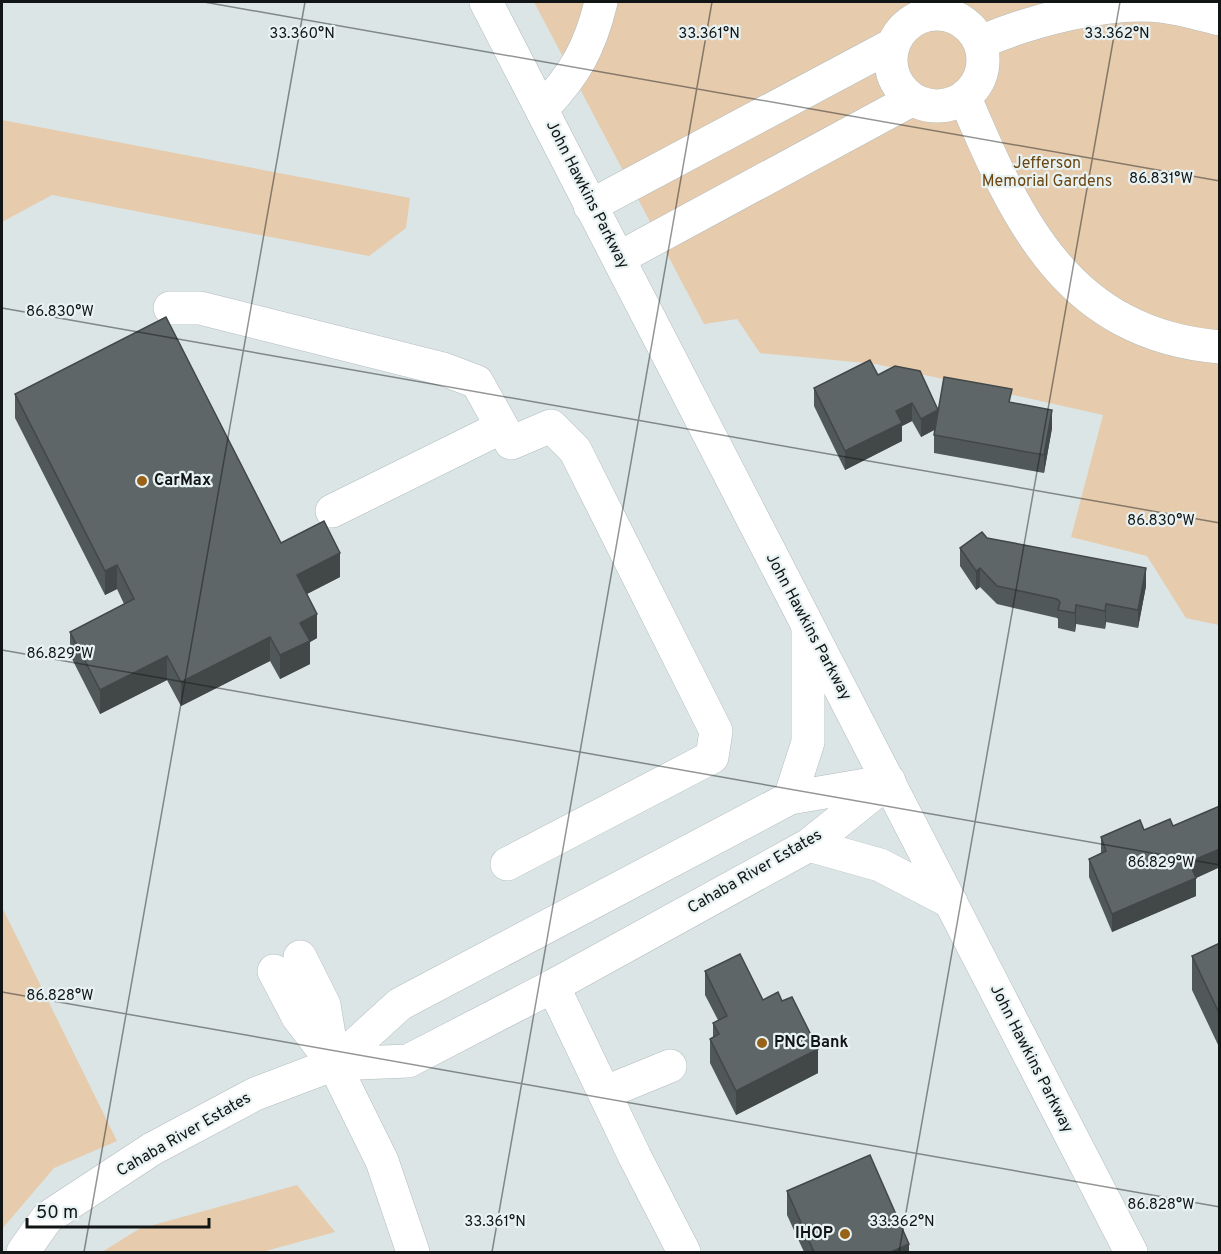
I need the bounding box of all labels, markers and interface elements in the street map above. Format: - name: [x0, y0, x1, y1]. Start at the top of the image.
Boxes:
- text: 33.360°N: [269, 25, 335, 44]
- text: 33.361°N: [678, 25, 740, 44]
- text: 33.362°N: [1084, 25, 1150, 44]
- street label: John Hawkins Parkway: [541, 117, 633, 273]
- park label: Jefferson Memorial Gardens: [982, 154, 1112, 192]
- text: 86.831°W: [1129, 170, 1193, 189]
- text: 86.830°W: [26, 303, 94, 322]
- place label: CarMax: [154, 471, 211, 491]
- marker: CarMax: [135, 474, 149, 488]
- text: 86.830°W: [1127, 512, 1195, 531]
- street label: John Hawkins Parkway: [761, 550, 855, 704]
- text: 86.829°W: [26, 645, 94, 664]
- street label: Cahaba River Estates: [684, 825, 826, 919]
- text: 86.829°W: [1127, 854, 1195, 873]
- street label: John Hawkins Parkway: [985, 981, 1077, 1137]
- text: 86.828°W: [26, 987, 94, 1006]
- place label: PNC Bank: [774, 1033, 849, 1053]
- marker: PNC Bank: [755, 1036, 769, 1050]
- street label: Cahaba River Estates: [113, 1088, 255, 1182]
- scale bar: [27, 1191, 208, 1229]
- text: 86.828°W: [1127, 1196, 1195, 1215]
- text: 50 m: [36, 1202, 78, 1225]
- text: 33.361°N: [464, 1213, 526, 1232]
- text: 33.362°N: [869, 1213, 935, 1232]
- place label: IHOP: [795, 1224, 833, 1244]
- marker: IHOP: [838, 1227, 852, 1241]

